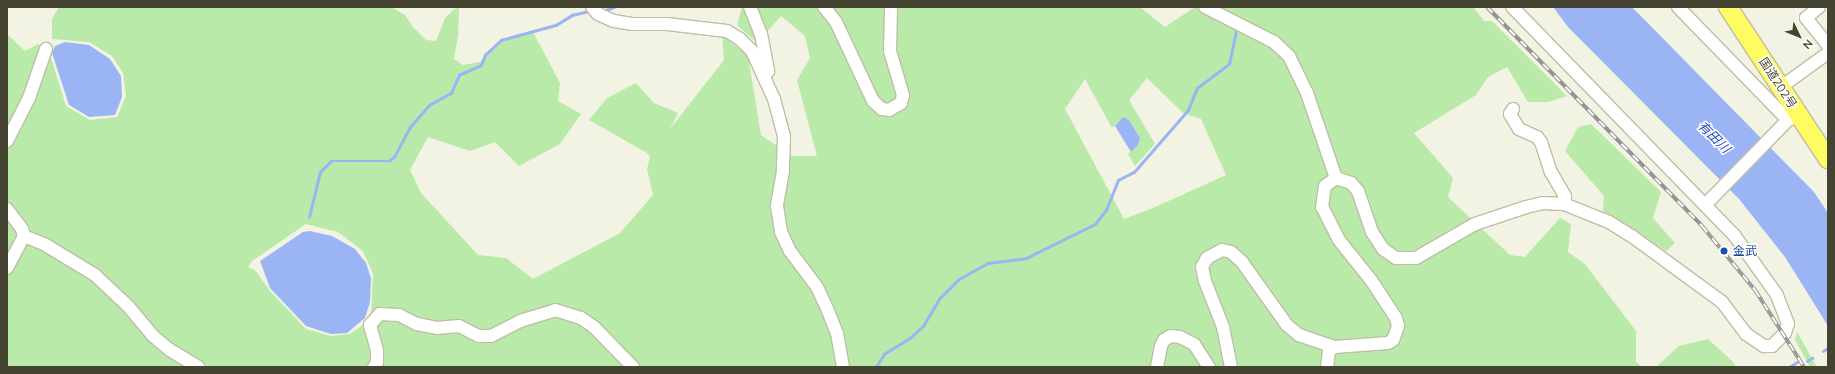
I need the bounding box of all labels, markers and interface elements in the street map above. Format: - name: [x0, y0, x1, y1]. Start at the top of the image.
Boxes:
- north arrow: [1779, 16, 1819, 56]
- text: N: [1800, 36, 1816, 52]
- street label: 国道202号: [1756, 55, 1800, 111]
- water label: 有田川: [1695, 118, 1733, 156]
- place label: 金武: [1733, 244, 1757, 258]
- marker: 金武: [1718, 245, 1730, 257]

